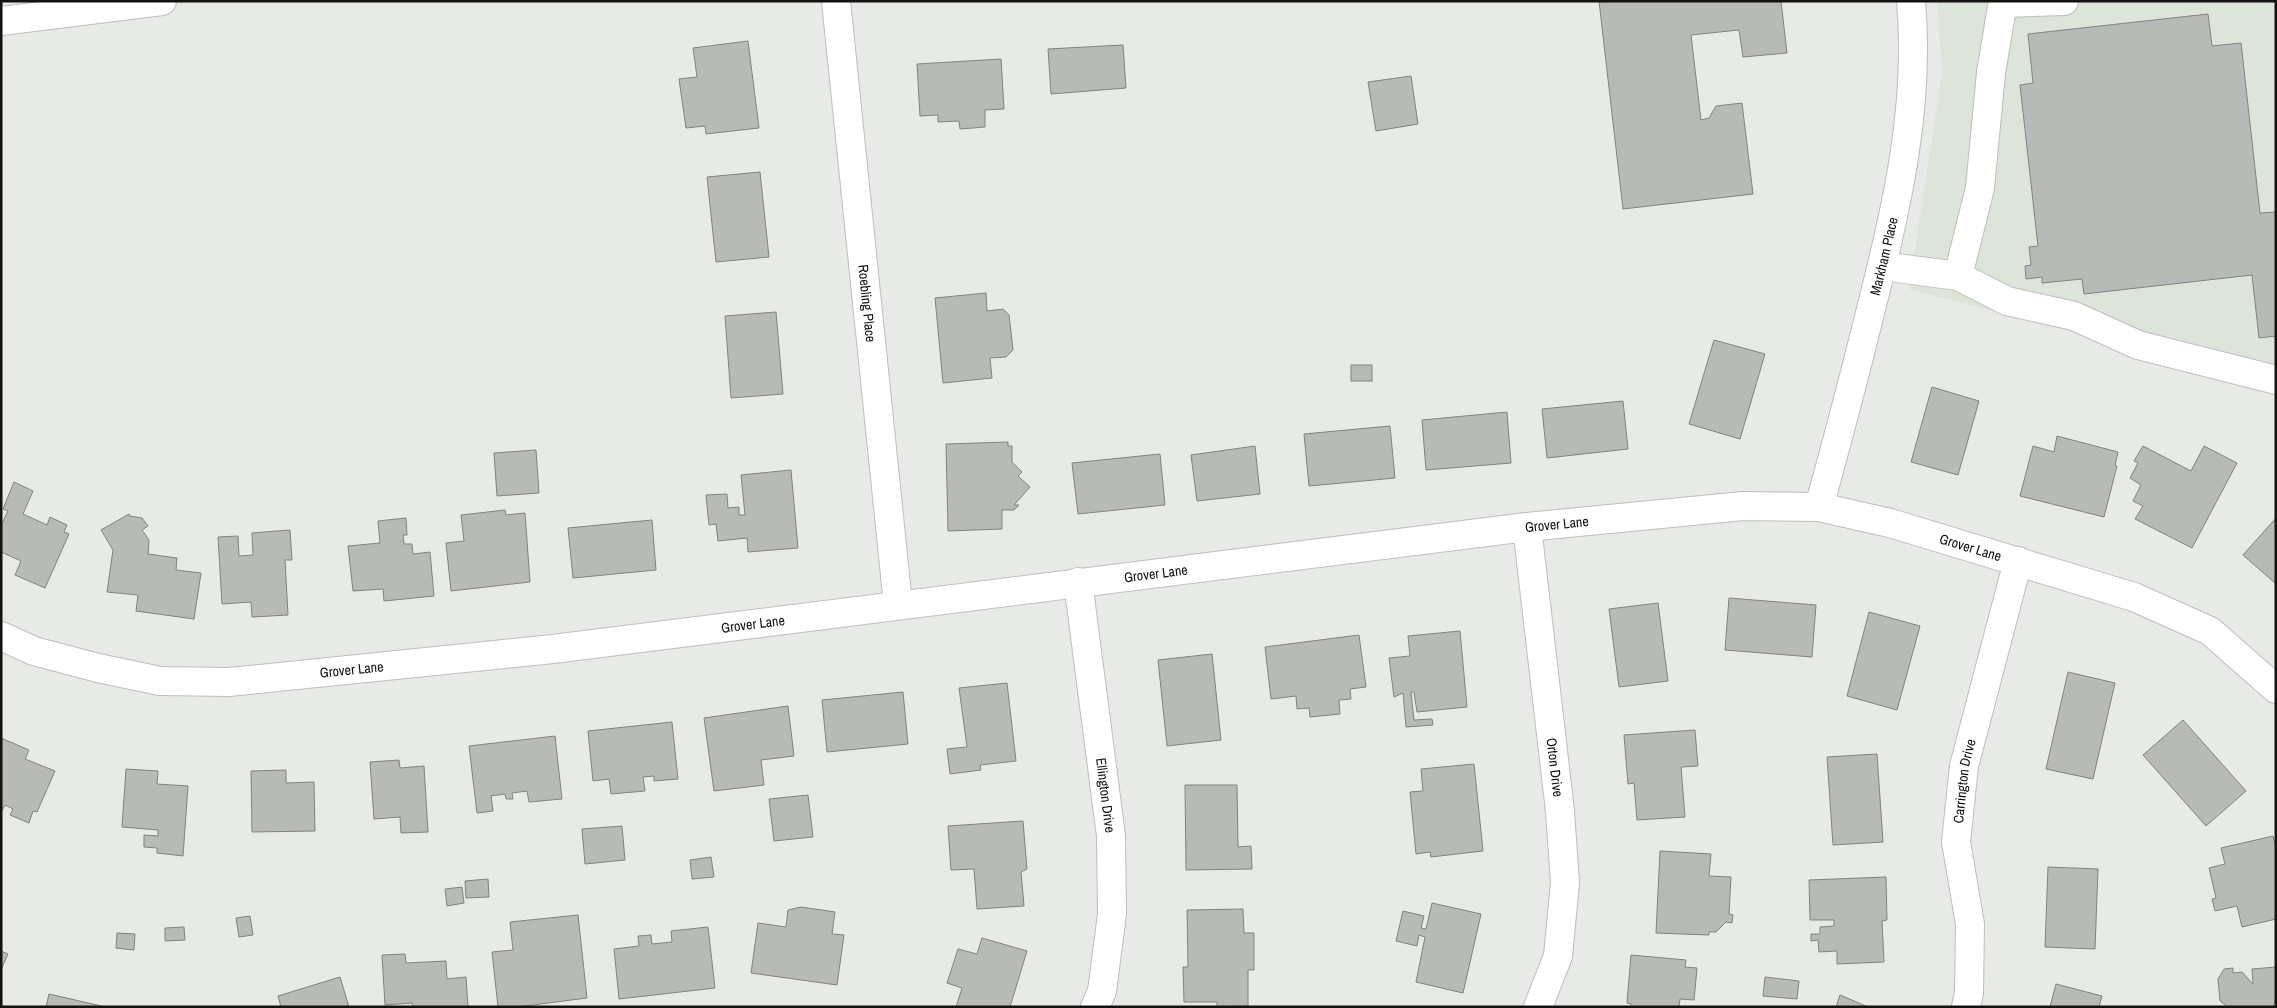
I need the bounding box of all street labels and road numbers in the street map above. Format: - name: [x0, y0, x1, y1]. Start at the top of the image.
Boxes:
- street label: Markham Place: [1866, 215, 1902, 297]
- street label: Roebling Place: [854, 264, 880, 343]
- street label: Grover Lane: [1524, 512, 1589, 536]
- street label: Grover Lane: [1937, 530, 2004, 565]
- street label: Grover Lane: [1123, 561, 1189, 586]
- street label: Grover Lane: [720, 611, 786, 637]
- street label: Grover Lane: [319, 657, 384, 682]
- street label: Orton Drive: [1543, 737, 1567, 798]
- street label: Carrington Drive: [1949, 737, 1980, 824]
- street label: Ellington Drive: [1092, 757, 1119, 834]

